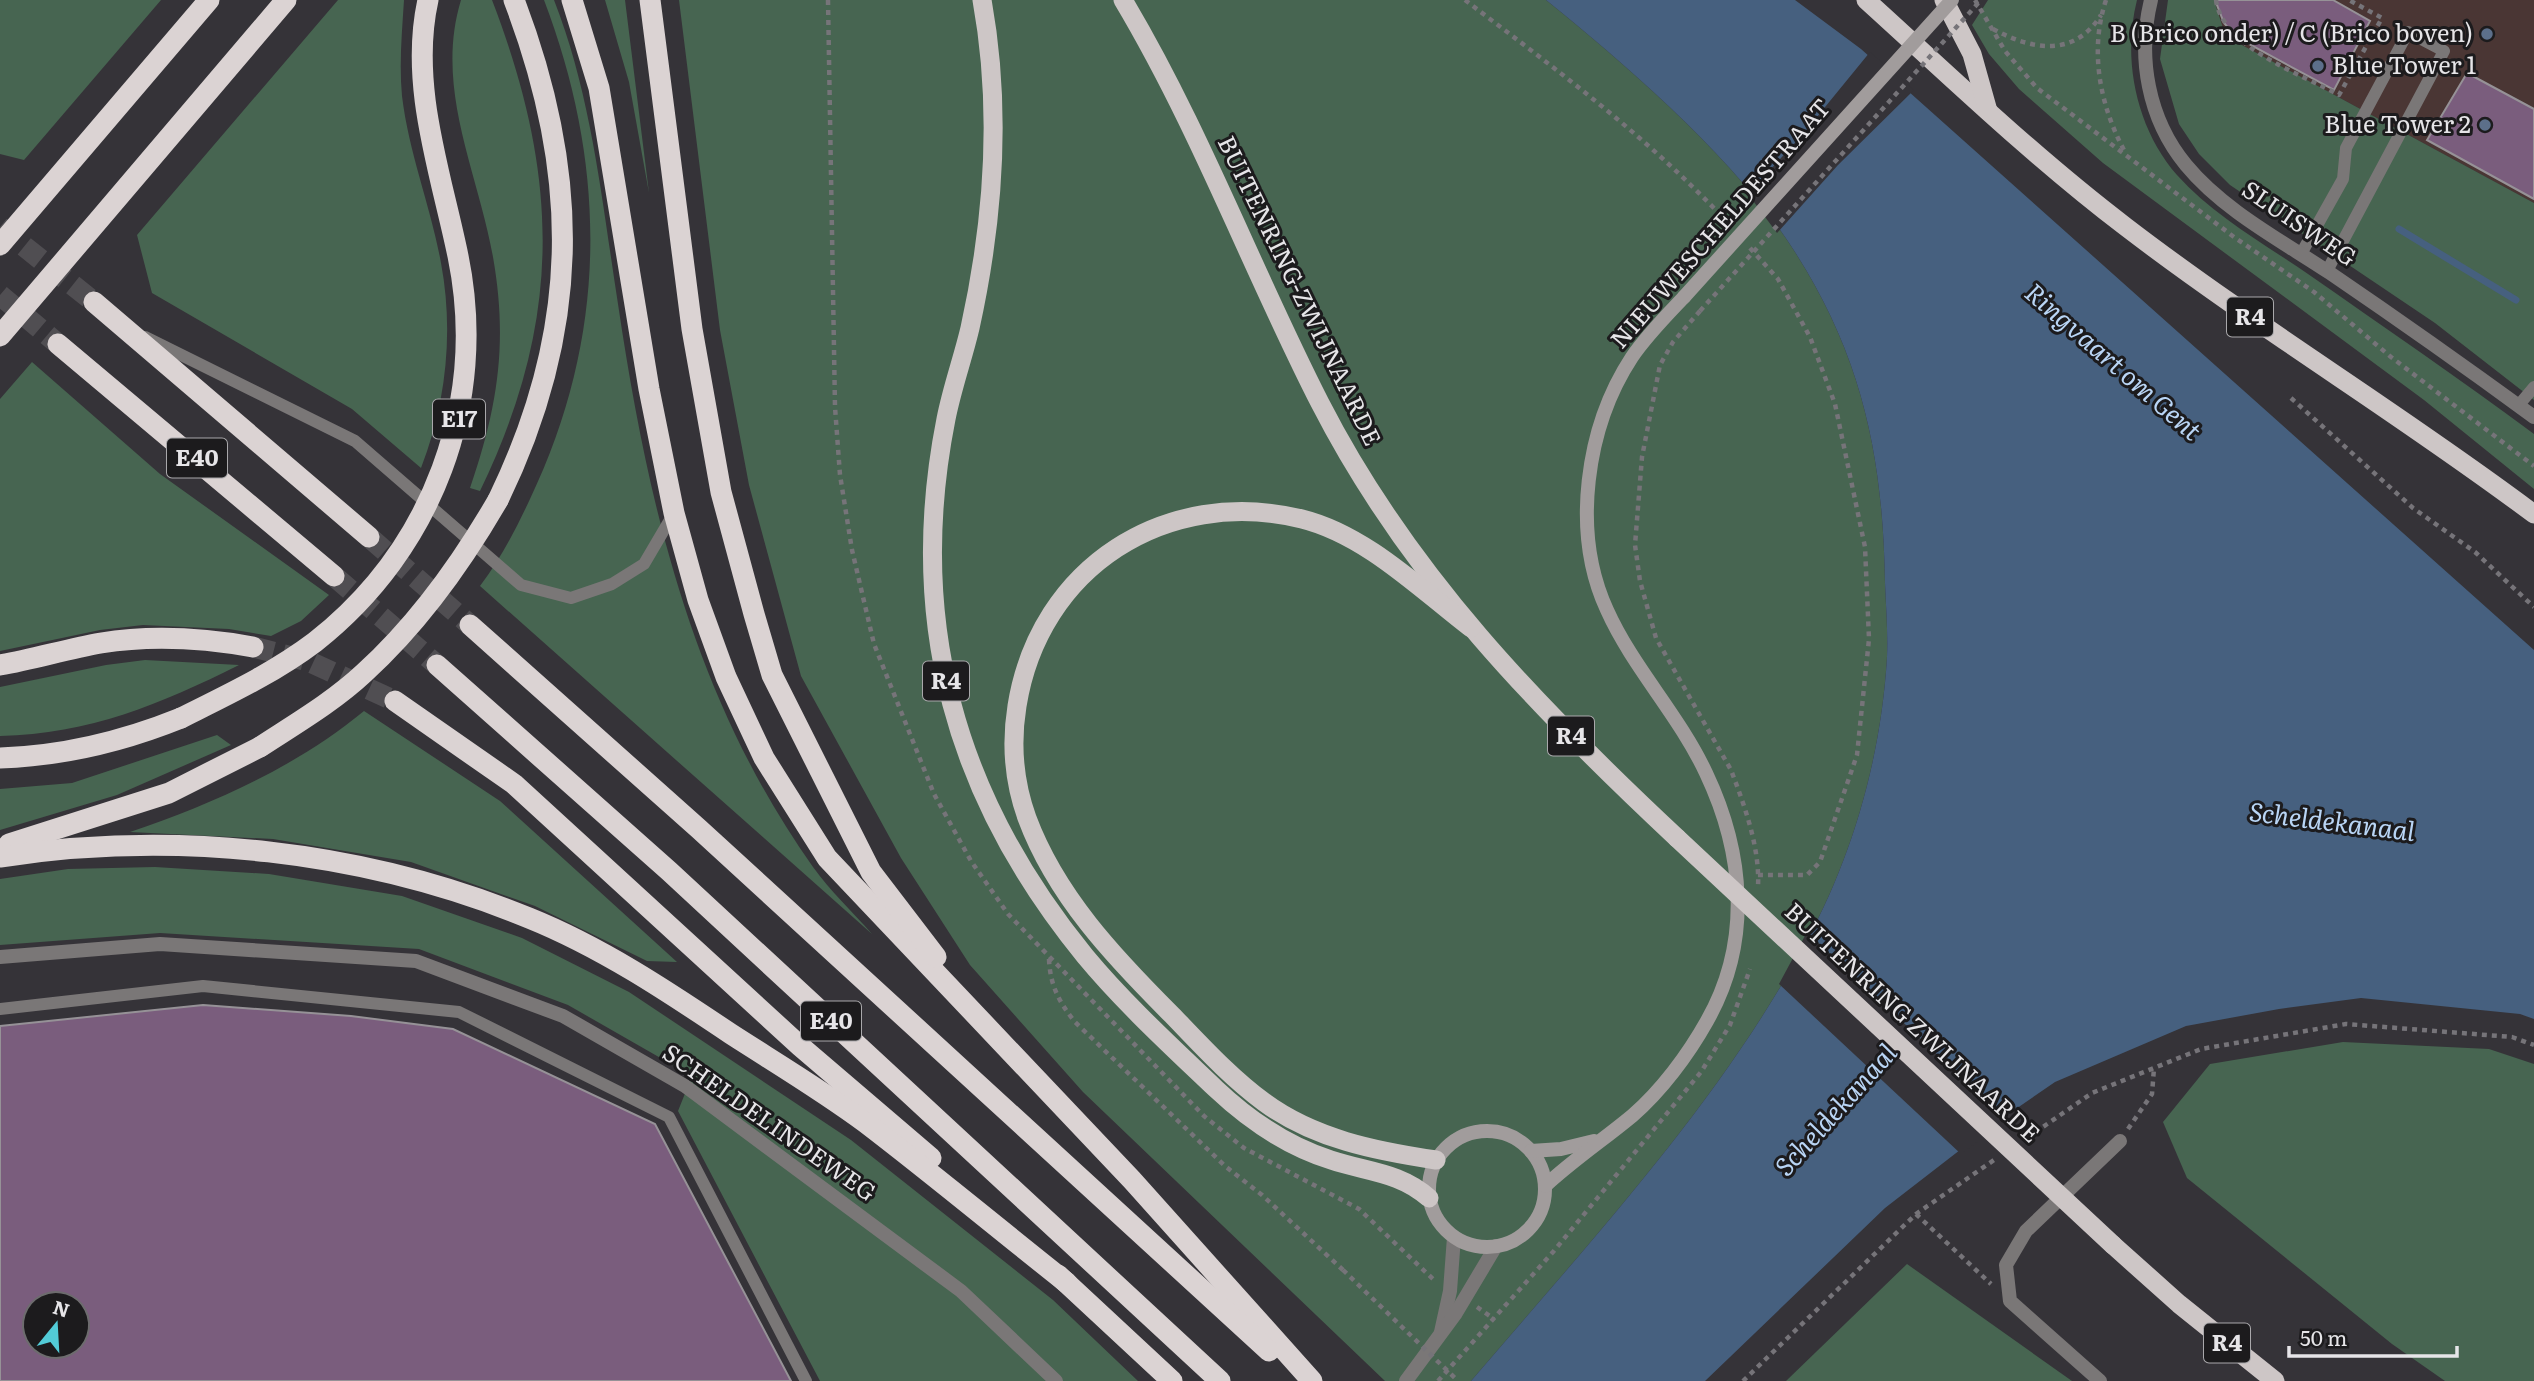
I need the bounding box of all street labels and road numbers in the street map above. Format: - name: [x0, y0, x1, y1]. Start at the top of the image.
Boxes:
- street label: NIEUWESCHELDESTRAAT: [1601, 90, 1838, 355]
- street label: BUITENRING-ZWIJNAARDE: [1211, 129, 1392, 451]
- street label: SLUISWEG: [2236, 171, 2365, 273]
- road number: R4: [2227, 298, 2273, 336]
- road number: E17: [433, 400, 485, 438]
- road number: E40: [167, 438, 227, 478]
- road number: R4: [923, 662, 969, 701]
- road number: R4: [1548, 716, 1594, 756]
- street label: BUITENRING ZWIJNAARDE: [1778, 893, 2049, 1149]
- road number: E40: [801, 1002, 861, 1040]
- street label: SCHELDELINDEWEG: [656, 1034, 884, 1208]
- road number: R4: [2204, 1324, 2250, 1362]

